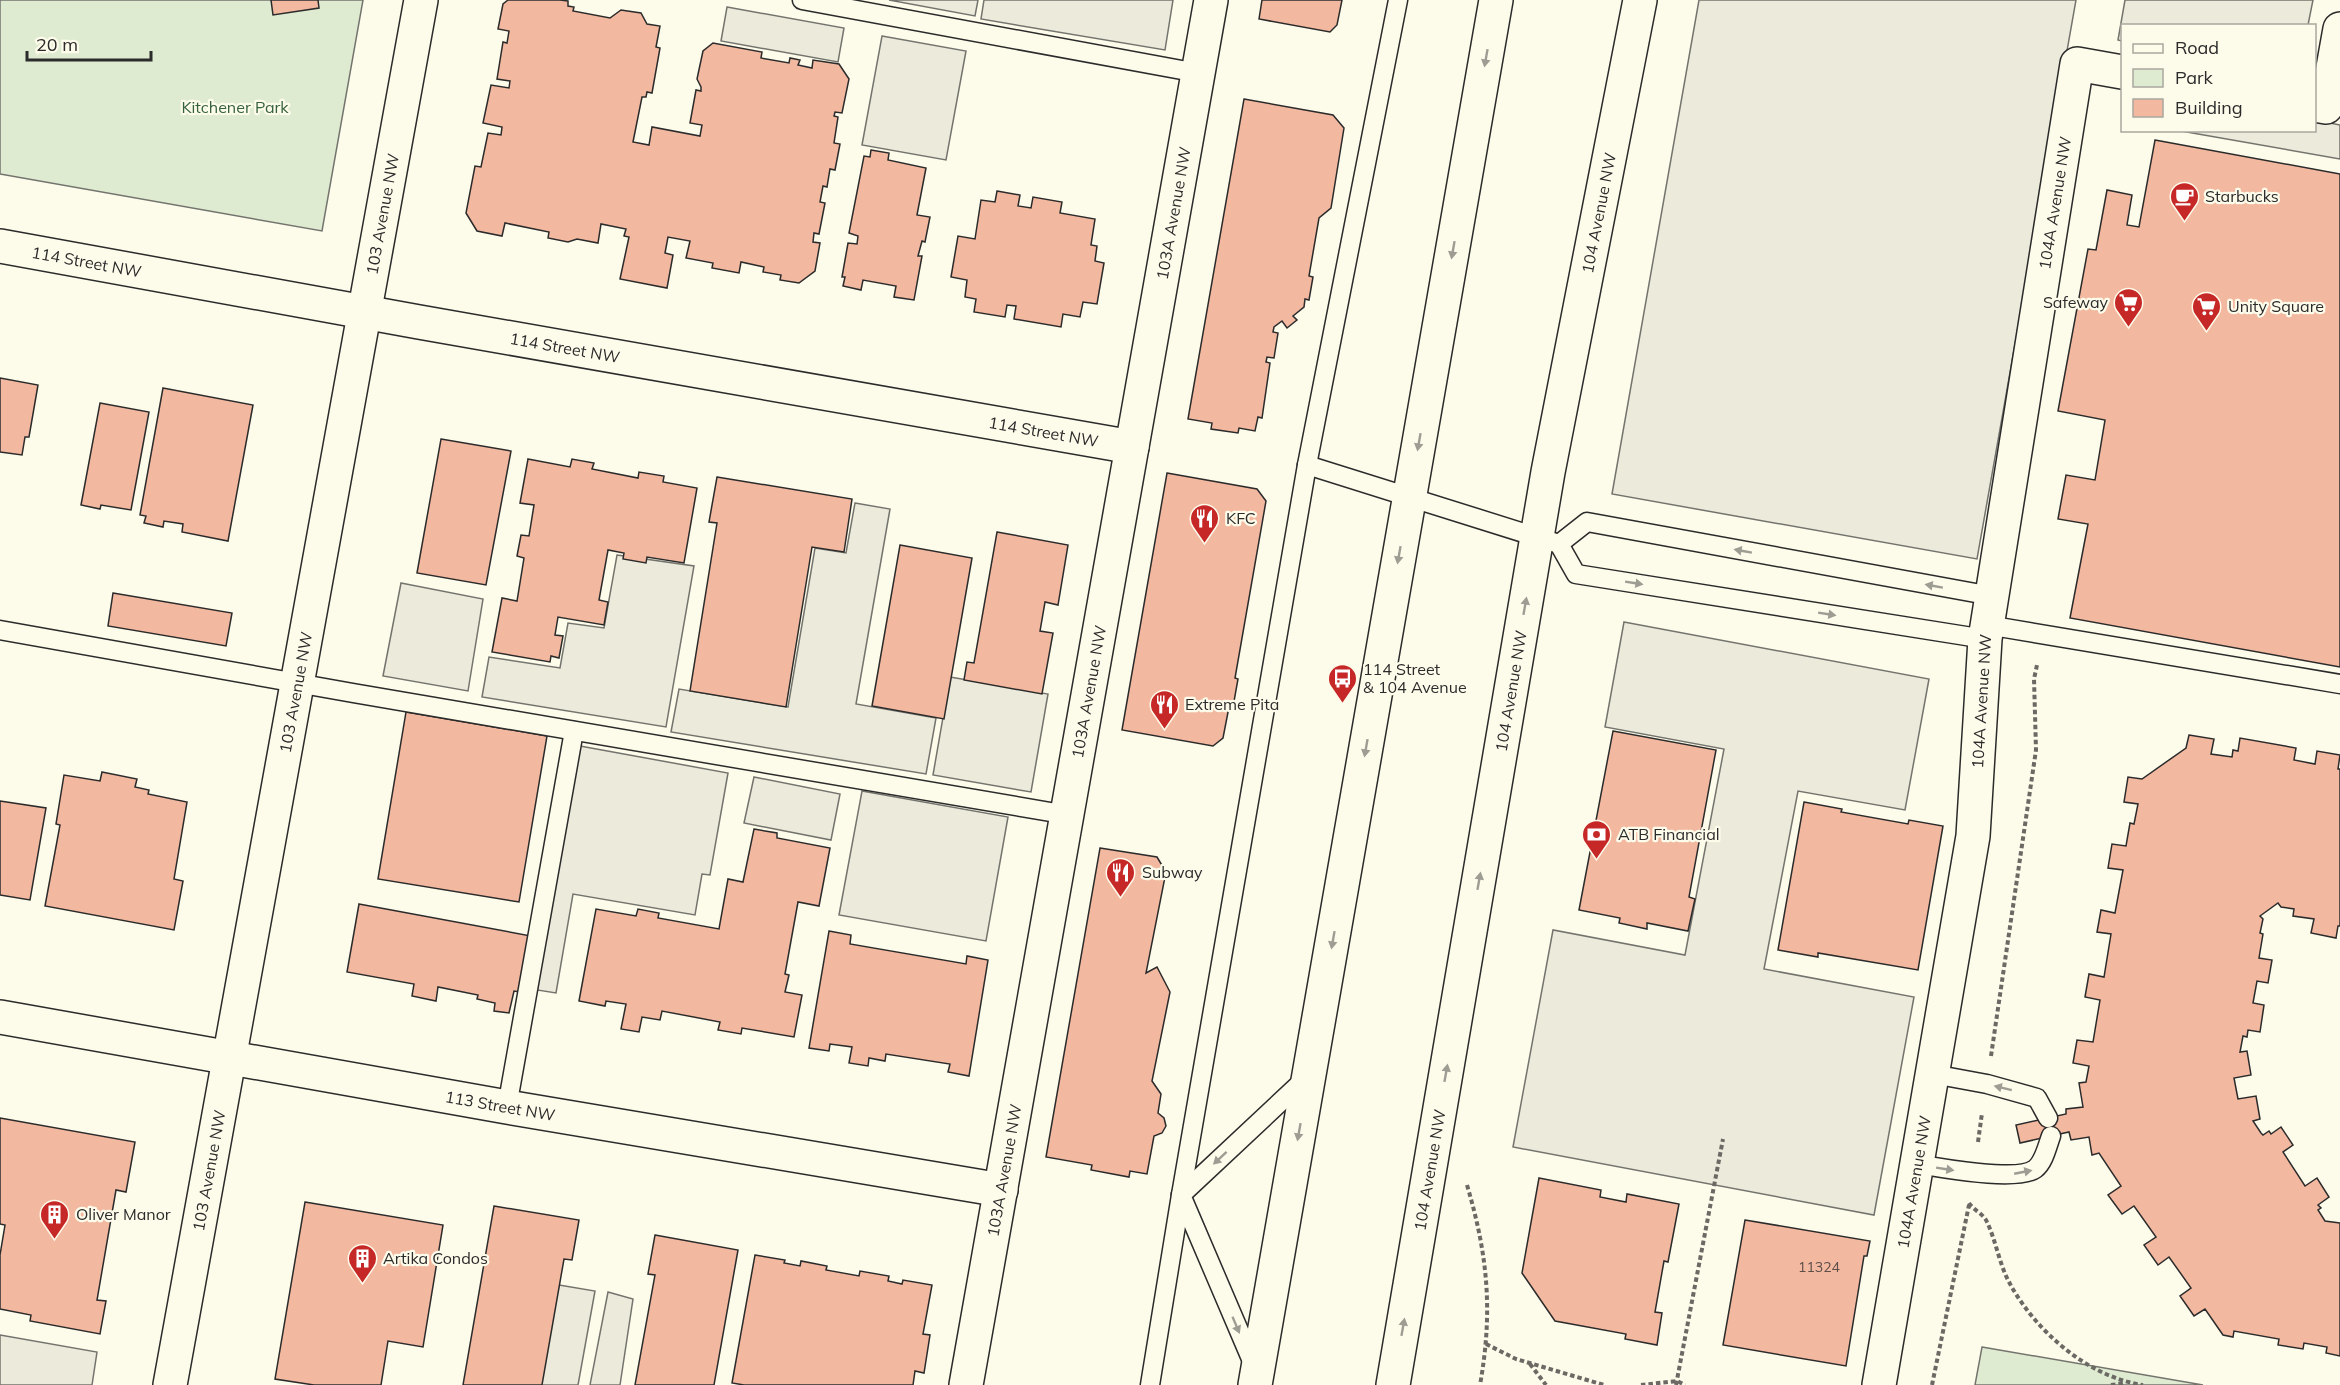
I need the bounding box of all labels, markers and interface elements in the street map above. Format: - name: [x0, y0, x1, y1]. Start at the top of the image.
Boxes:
- scale bar: [27, 24, 152, 62]
- legend: [2121, 24, 2316, 132]
- text: 20 m: [36, 33, 78, 56]
- text: Road: [2175, 36, 2219, 59]
- one-way arrow: [1481, 48, 1490, 67]
- text: Park: [2175, 66, 2214, 89]
- text: Building: [2175, 96, 2243, 119]
- park label: Kitchener Park: [181, 97, 289, 117]
- street label: 104A Avenue NW: [2034, 135, 2075, 271]
- street label: 103A Avenue NW: [1152, 145, 1195, 281]
- street label: 104 Avenue NW: [1577, 151, 1620, 275]
- street label: 103 Avenue NW: [361, 152, 403, 276]
- cafe icon: Starbucks: [2168, 180, 2200, 222]
- place label: Starbucks: [2205, 186, 2279, 206]
- one-way arrow: [1448, 240, 1457, 259]
- street label: 114 Street NW: [30, 242, 143, 282]
- supermarket icon: Safeway: [2113, 286, 2145, 328]
- supermarket icon: Unity Square: [2191, 290, 2223, 332]
- place label: Safeway: [2043, 292, 2108, 312]
- place label: Unity Square: [2228, 296, 2324, 316]
- street label: 114 Street NW: [508, 328, 622, 367]
- street label: 114 Street NW: [987, 412, 1100, 451]
- one-way arrow: [1415, 433, 1424, 452]
- restaurant icon: KFC: [1189, 502, 1221, 544]
- place label: KFC: [1226, 508, 1256, 528]
- one-way arrow: [1395, 546, 1404, 565]
- one-way arrow: [1733, 546, 1752, 555]
- one-way arrow: [1625, 579, 1644, 588]
- one-way arrow: [1925, 581, 1944, 590]
- one-way arrow: [1521, 596, 1530, 615]
- one-way arrow: [1817, 609, 1836, 618]
- street label: 103A Avenue NW: [1067, 624, 1110, 760]
- street label: 104 Avenue NW: [1491, 629, 1531, 753]
- street label: 103 Avenue NW: [275, 630, 316, 754]
- street label: 104A Avenue NW: [1967, 633, 1995, 769]
- place label: 114 Street & 104 Avenue: [1363, 659, 1467, 697]
- bus stop icon: 114 Street & 104 Avenue: [1326, 662, 1358, 704]
- restaurant icon: Extreme Pita: [1148, 688, 1180, 730]
- place label: Extreme Pita: [1185, 694, 1279, 714]
- one-way arrow: [1361, 738, 1370, 757]
- bank icon: ATB Financial: [1581, 818, 1613, 860]
- place label: ATB Financial: [1618, 824, 1720, 844]
- restaurant icon: Subway: [1105, 856, 1137, 898]
- place label: Subway: [1142, 862, 1203, 882]
- one-way arrow: [1474, 871, 1483, 890]
- one-way arrow: [1328, 930, 1337, 949]
- one-way arrow: [1442, 1063, 1451, 1082]
- one-way arrow: [1993, 1082, 2012, 1092]
- street label: 113 Street NW: [444, 1086, 557, 1125]
- street label: 103A Avenue NW: [982, 1102, 1026, 1238]
- street label: 103 Avenue NW: [188, 1108, 230, 1233]
- street label: 104 Avenue NW: [1409, 1108, 1450, 1232]
- street label: 104A Avenue NW: [1893, 1114, 1935, 1250]
- one-way arrow: [1295, 1122, 1304, 1141]
- one-way arrow: [1213, 1151, 1228, 1165]
- one-way arrow: [1936, 1164, 1955, 1173]
- one-way arrow: [2014, 1167, 2033, 1176]
- building icon: Oliver Manor: [39, 1198, 71, 1240]
- place label: Oliver Manor: [76, 1204, 171, 1224]
- building icon: Artika Condos: [346, 1242, 378, 1284]
- place label: Artika Condos: [383, 1248, 488, 1268]
- house number: 11324: [1798, 1258, 1841, 1276]
- one-way arrow: [1231, 1316, 1240, 1333]
- one-way arrow: [1398, 1318, 1407, 1337]

